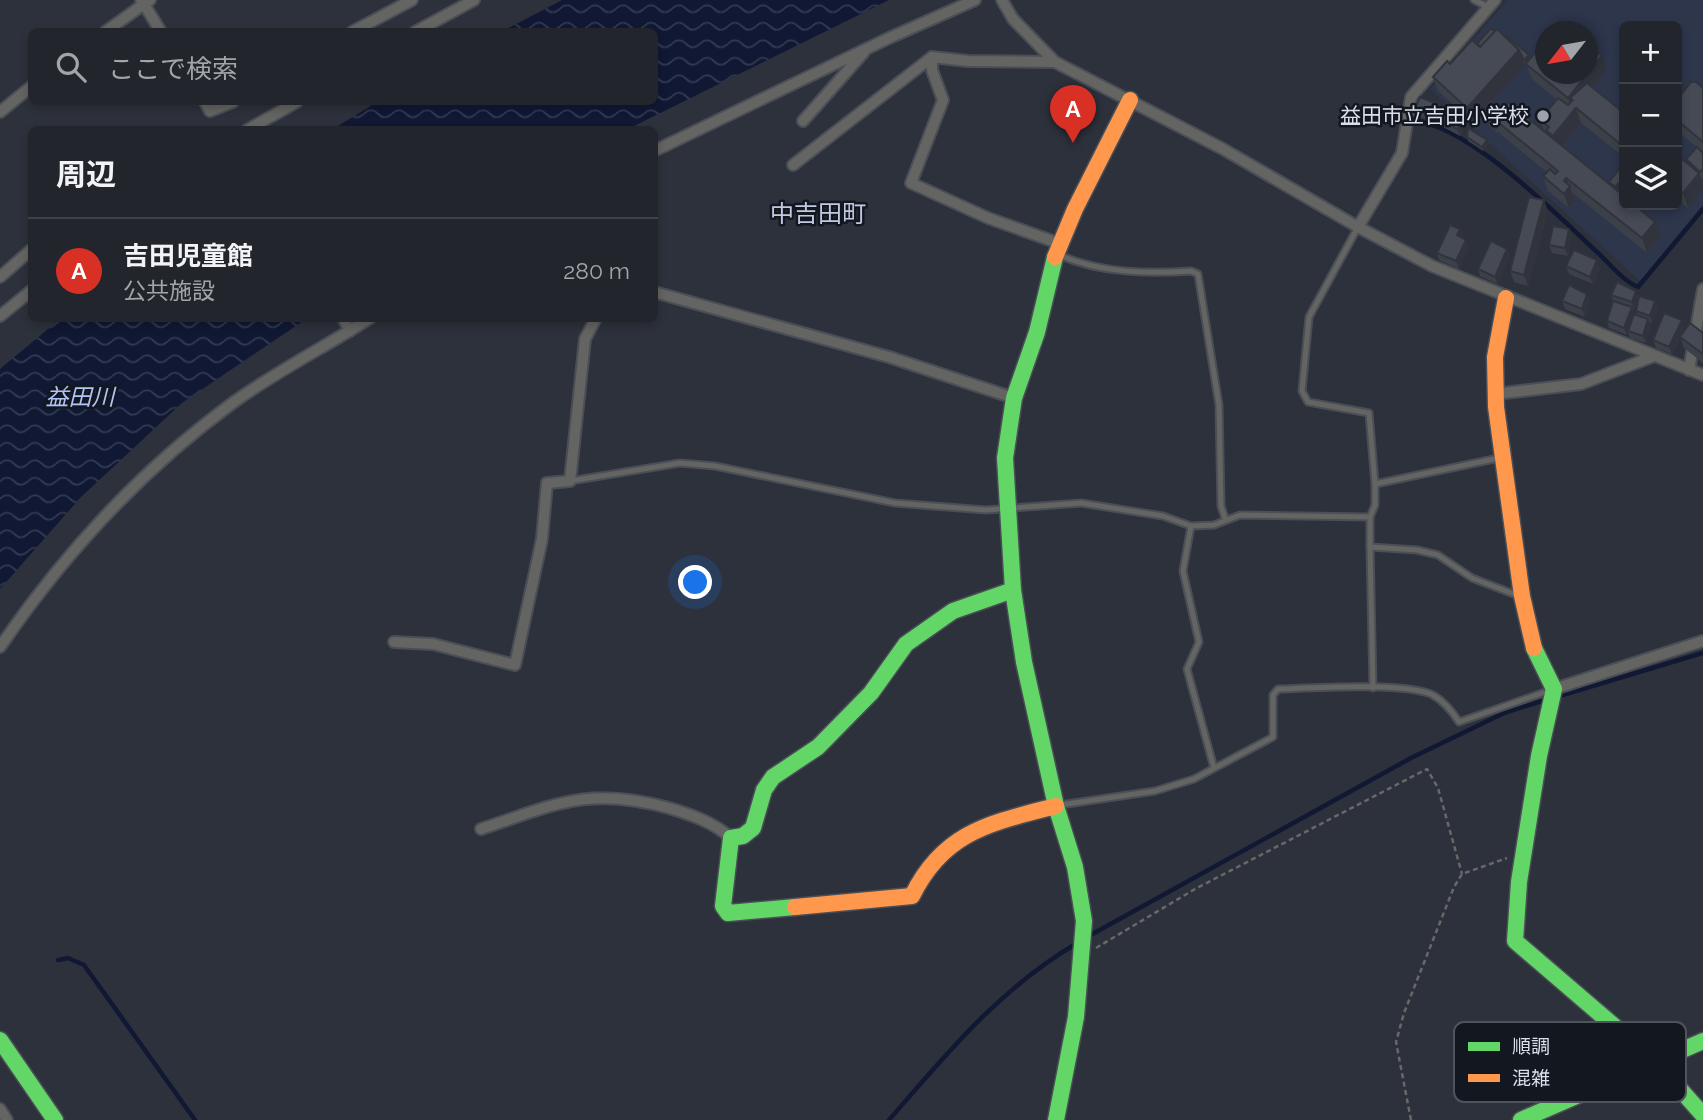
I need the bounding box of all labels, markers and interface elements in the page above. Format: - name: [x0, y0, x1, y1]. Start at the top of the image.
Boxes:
- north arrow: [1535, 21, 1598, 84]
- map controls: [1619, 21, 1682, 210]
- button: +: [1619, 21, 1682, 84]
- search box: [28, 28, 658, 105]
- icon: search: [52, 48, 90, 86]
- text: ここで検索: [108, 54, 238, 84]
- button: −: [1619, 84, 1682, 147]
- pin: A: [1050, 85, 1096, 143]
- place label: 益田市立吉田小学校: [1340, 103, 1529, 128]
- marker: 益田市立吉田小学校: [1535, 108, 1551, 124]
- button: layers: [1619, 147, 1682, 210]
- text: 周辺: [56, 157, 116, 192]
- district label: 中吉田町: [770, 199, 866, 228]
- text: 吉田児童館: [123, 241, 253, 271]
- text: A: [71, 257, 87, 284]
- text: 280 m: [563, 257, 630, 284]
- text: 公共施設: [123, 277, 215, 304]
- water label: 益田川: [46, 383, 118, 410]
- your location: [678, 565, 712, 599]
- legend: [1454, 1022, 1686, 1102]
- text: 順調: [1512, 1035, 1550, 1057]
- text: 混雑: [1512, 1067, 1550, 1089]

